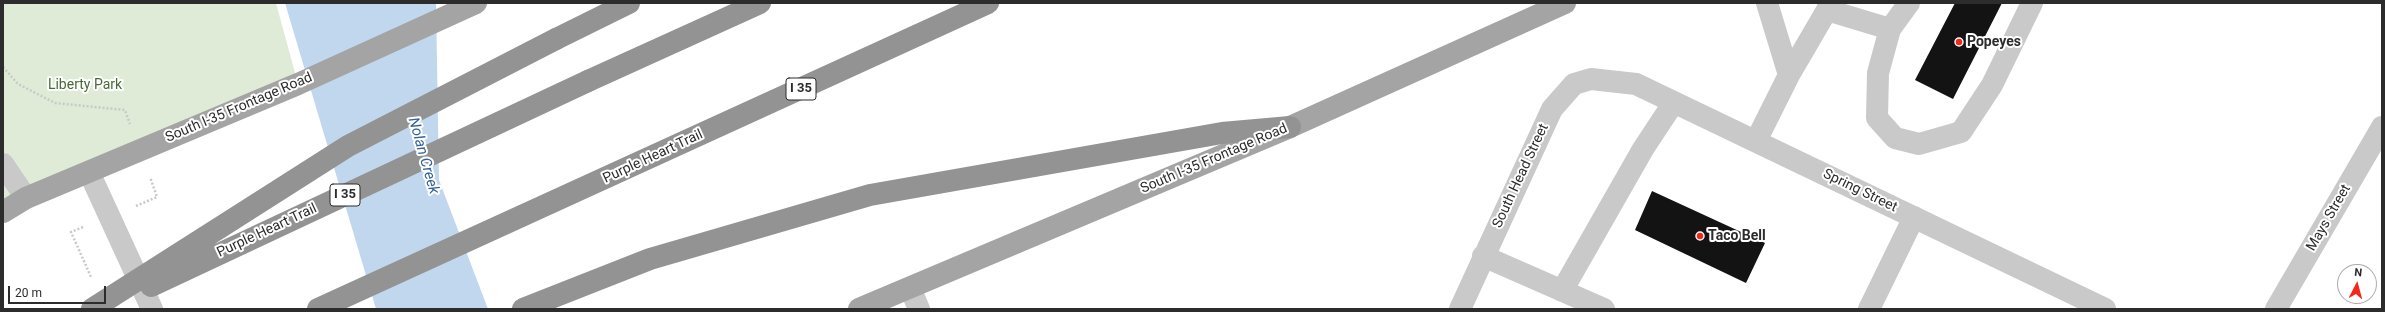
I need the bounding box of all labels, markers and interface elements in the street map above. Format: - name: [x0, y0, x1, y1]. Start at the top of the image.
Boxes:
- place label: Popeyes: [1967, 34, 2021, 50]
- marker: Popeyes: [1954, 37, 1964, 47]
- street label: South I-35 Frontage Road: [163, 69, 315, 147]
- park label: Liberty Park: [48, 77, 122, 93]
- road number: I 35: [786, 78, 816, 100]
- water label: Nolan Creek: [403, 116, 443, 196]
- street label: South I-35 Frontage Road: [1138, 120, 1290, 198]
- street label: South Head Street: [1489, 121, 1553, 231]
- street label: Purple Heart Trail: [600, 126, 706, 188]
- street label: Spring Street: [1820, 166, 1900, 216]
- street label: Mays Street: [2303, 182, 2355, 254]
- road number: I 35: [330, 184, 360, 206]
- street label: Purple Heart Trail: [214, 200, 320, 262]
- place label: Taco Bell: [1708, 228, 1766, 244]
- marker: Taco Bell: [1695, 231, 1705, 241]
- north arrow: [2337, 264, 2377, 304]
- text: N: [2354, 266, 2363, 279]
- scale bar: [10, 278, 108, 304]
- text: 20 m: [15, 286, 42, 300]

